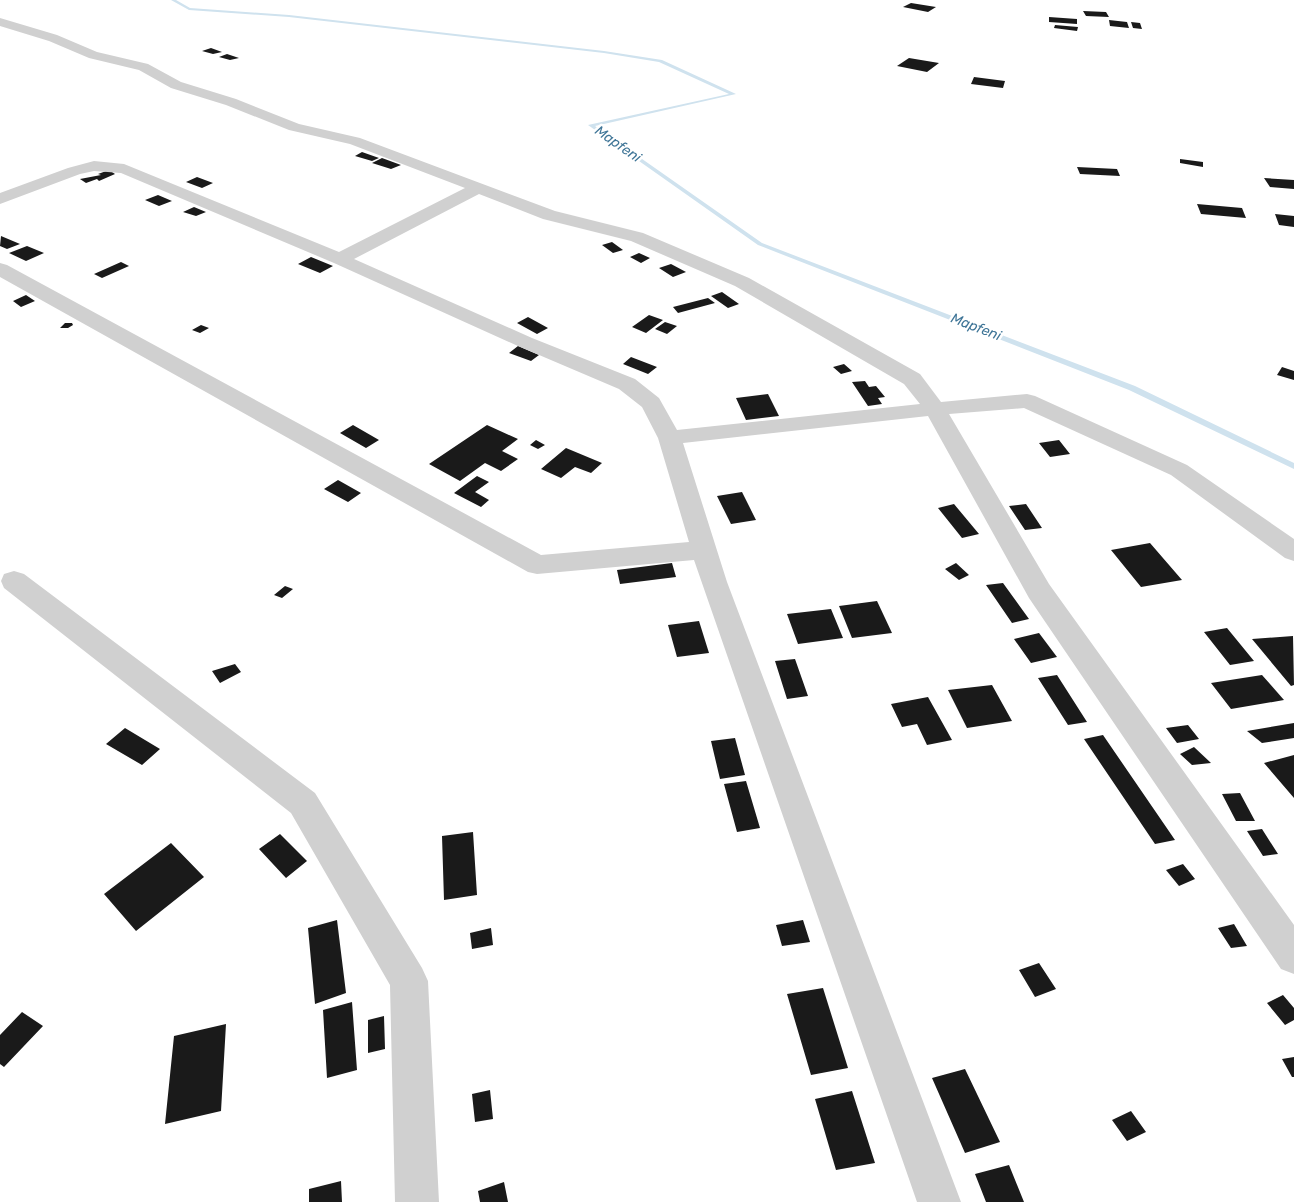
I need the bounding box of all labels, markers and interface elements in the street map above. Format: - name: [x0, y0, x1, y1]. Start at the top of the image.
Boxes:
- water label: Mapfeni: [592, 122, 645, 166]
- water label: Mapfeni: [948, 310, 1004, 345]

